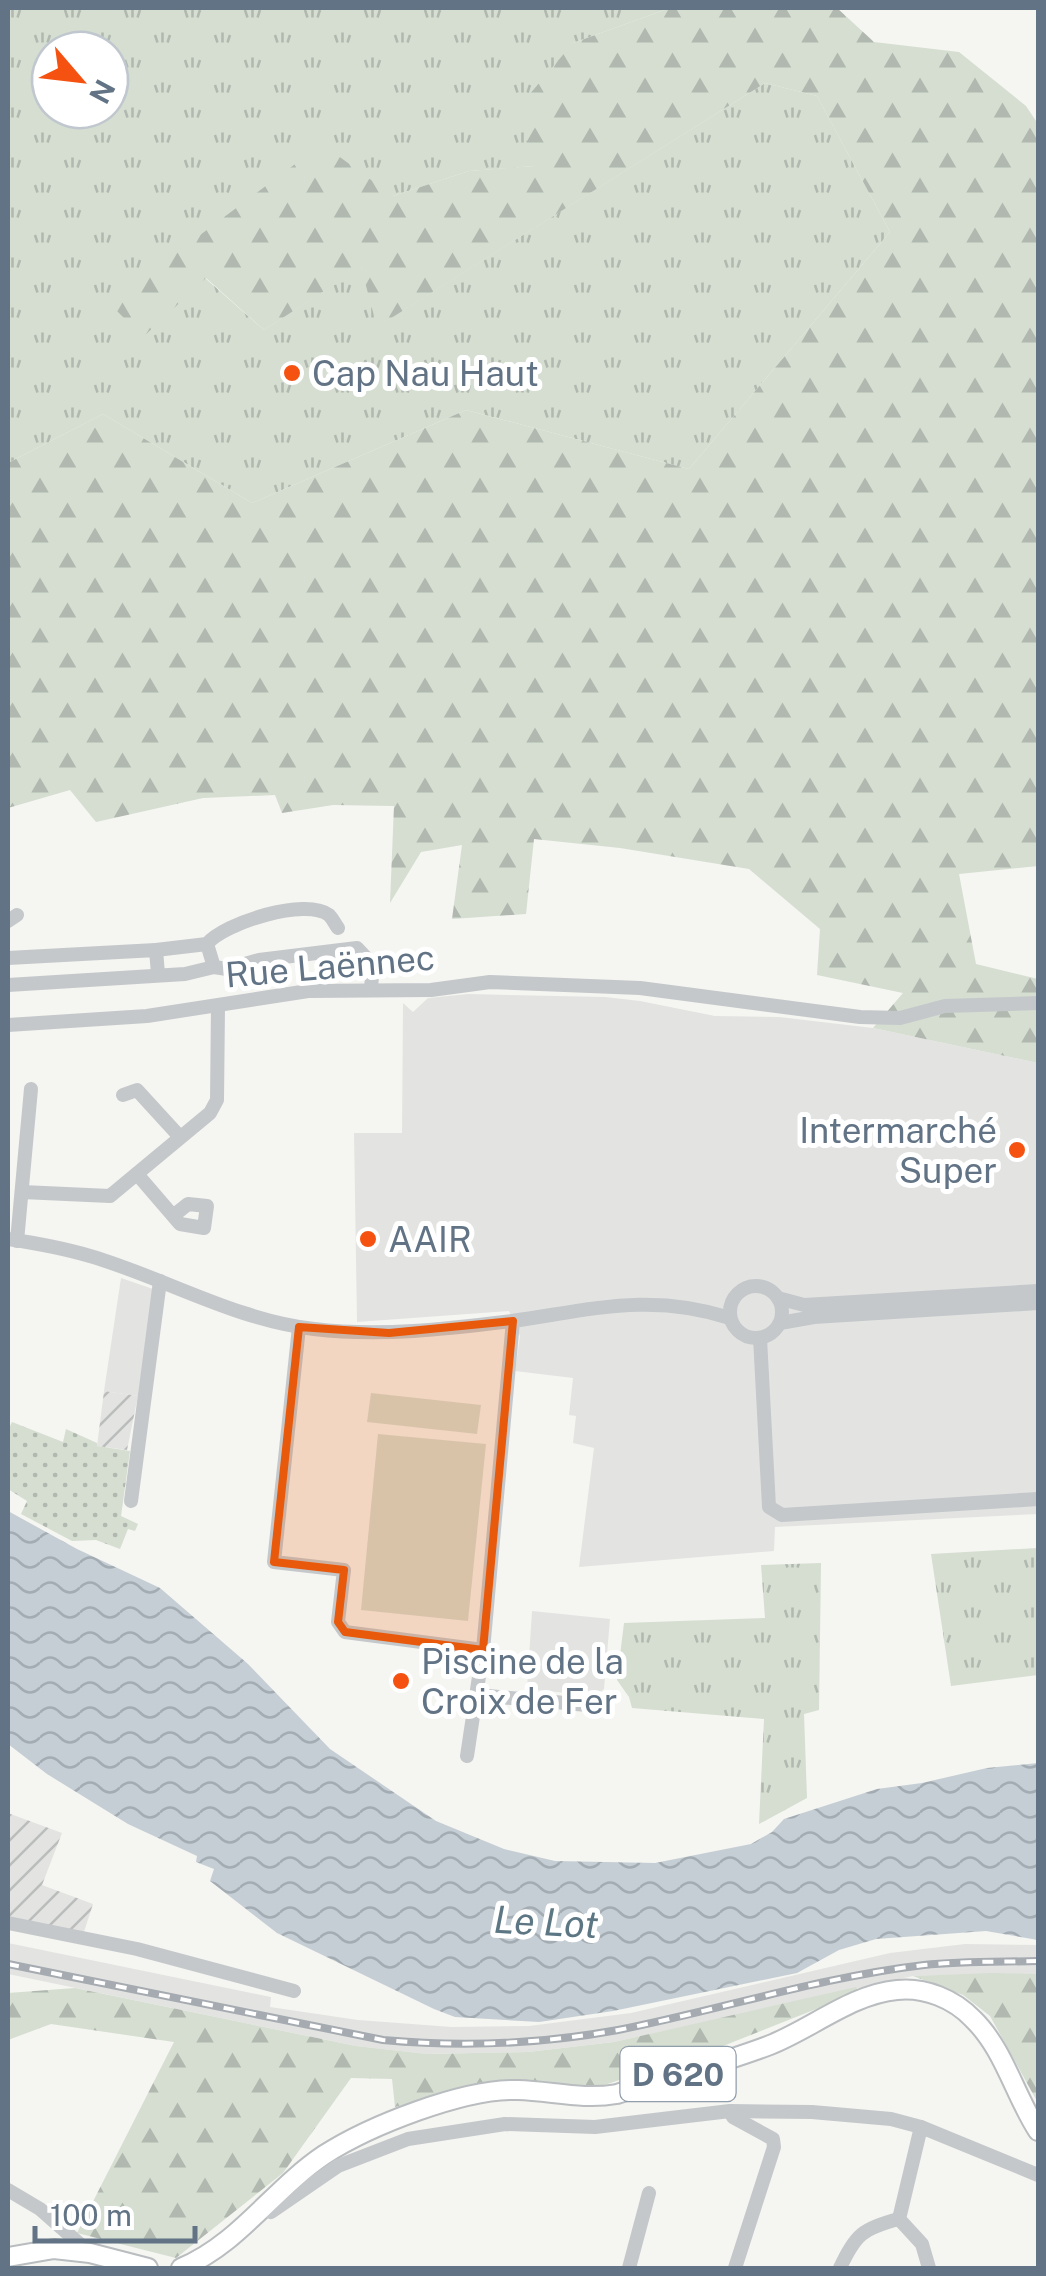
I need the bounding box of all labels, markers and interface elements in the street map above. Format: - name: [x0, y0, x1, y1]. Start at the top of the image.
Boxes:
- north arrow: [30, 30, 130, 130]
- text: N: [83, 75, 122, 109]
- place label: Cap Nau Haut: [312, 353, 539, 394]
- marker: Cap Nau Haut: [281, 362, 303, 384]
- street label: Rue Laënnec: [224, 936, 436, 996]
- place label: Intermarché Super: [799, 1110, 997, 1191]
- marker: Intermarché Super: [1006, 1139, 1028, 1161]
- place label: AAIR: [388, 1219, 472, 1260]
- marker: AAIR: [357, 1228, 379, 1250]
- place label: Piscine de la Croix de Fer: [421, 1641, 624, 1722]
- marker: Piscine de la Croix de Fer: [390, 1670, 412, 1692]
- water label: Le Lot: [493, 1897, 599, 1947]
- road number: D 620: [620, 2047, 736, 2101]
- scale bar: [35, 2181, 195, 2243]
- text: 100 m: [50, 2197, 132, 2233]

